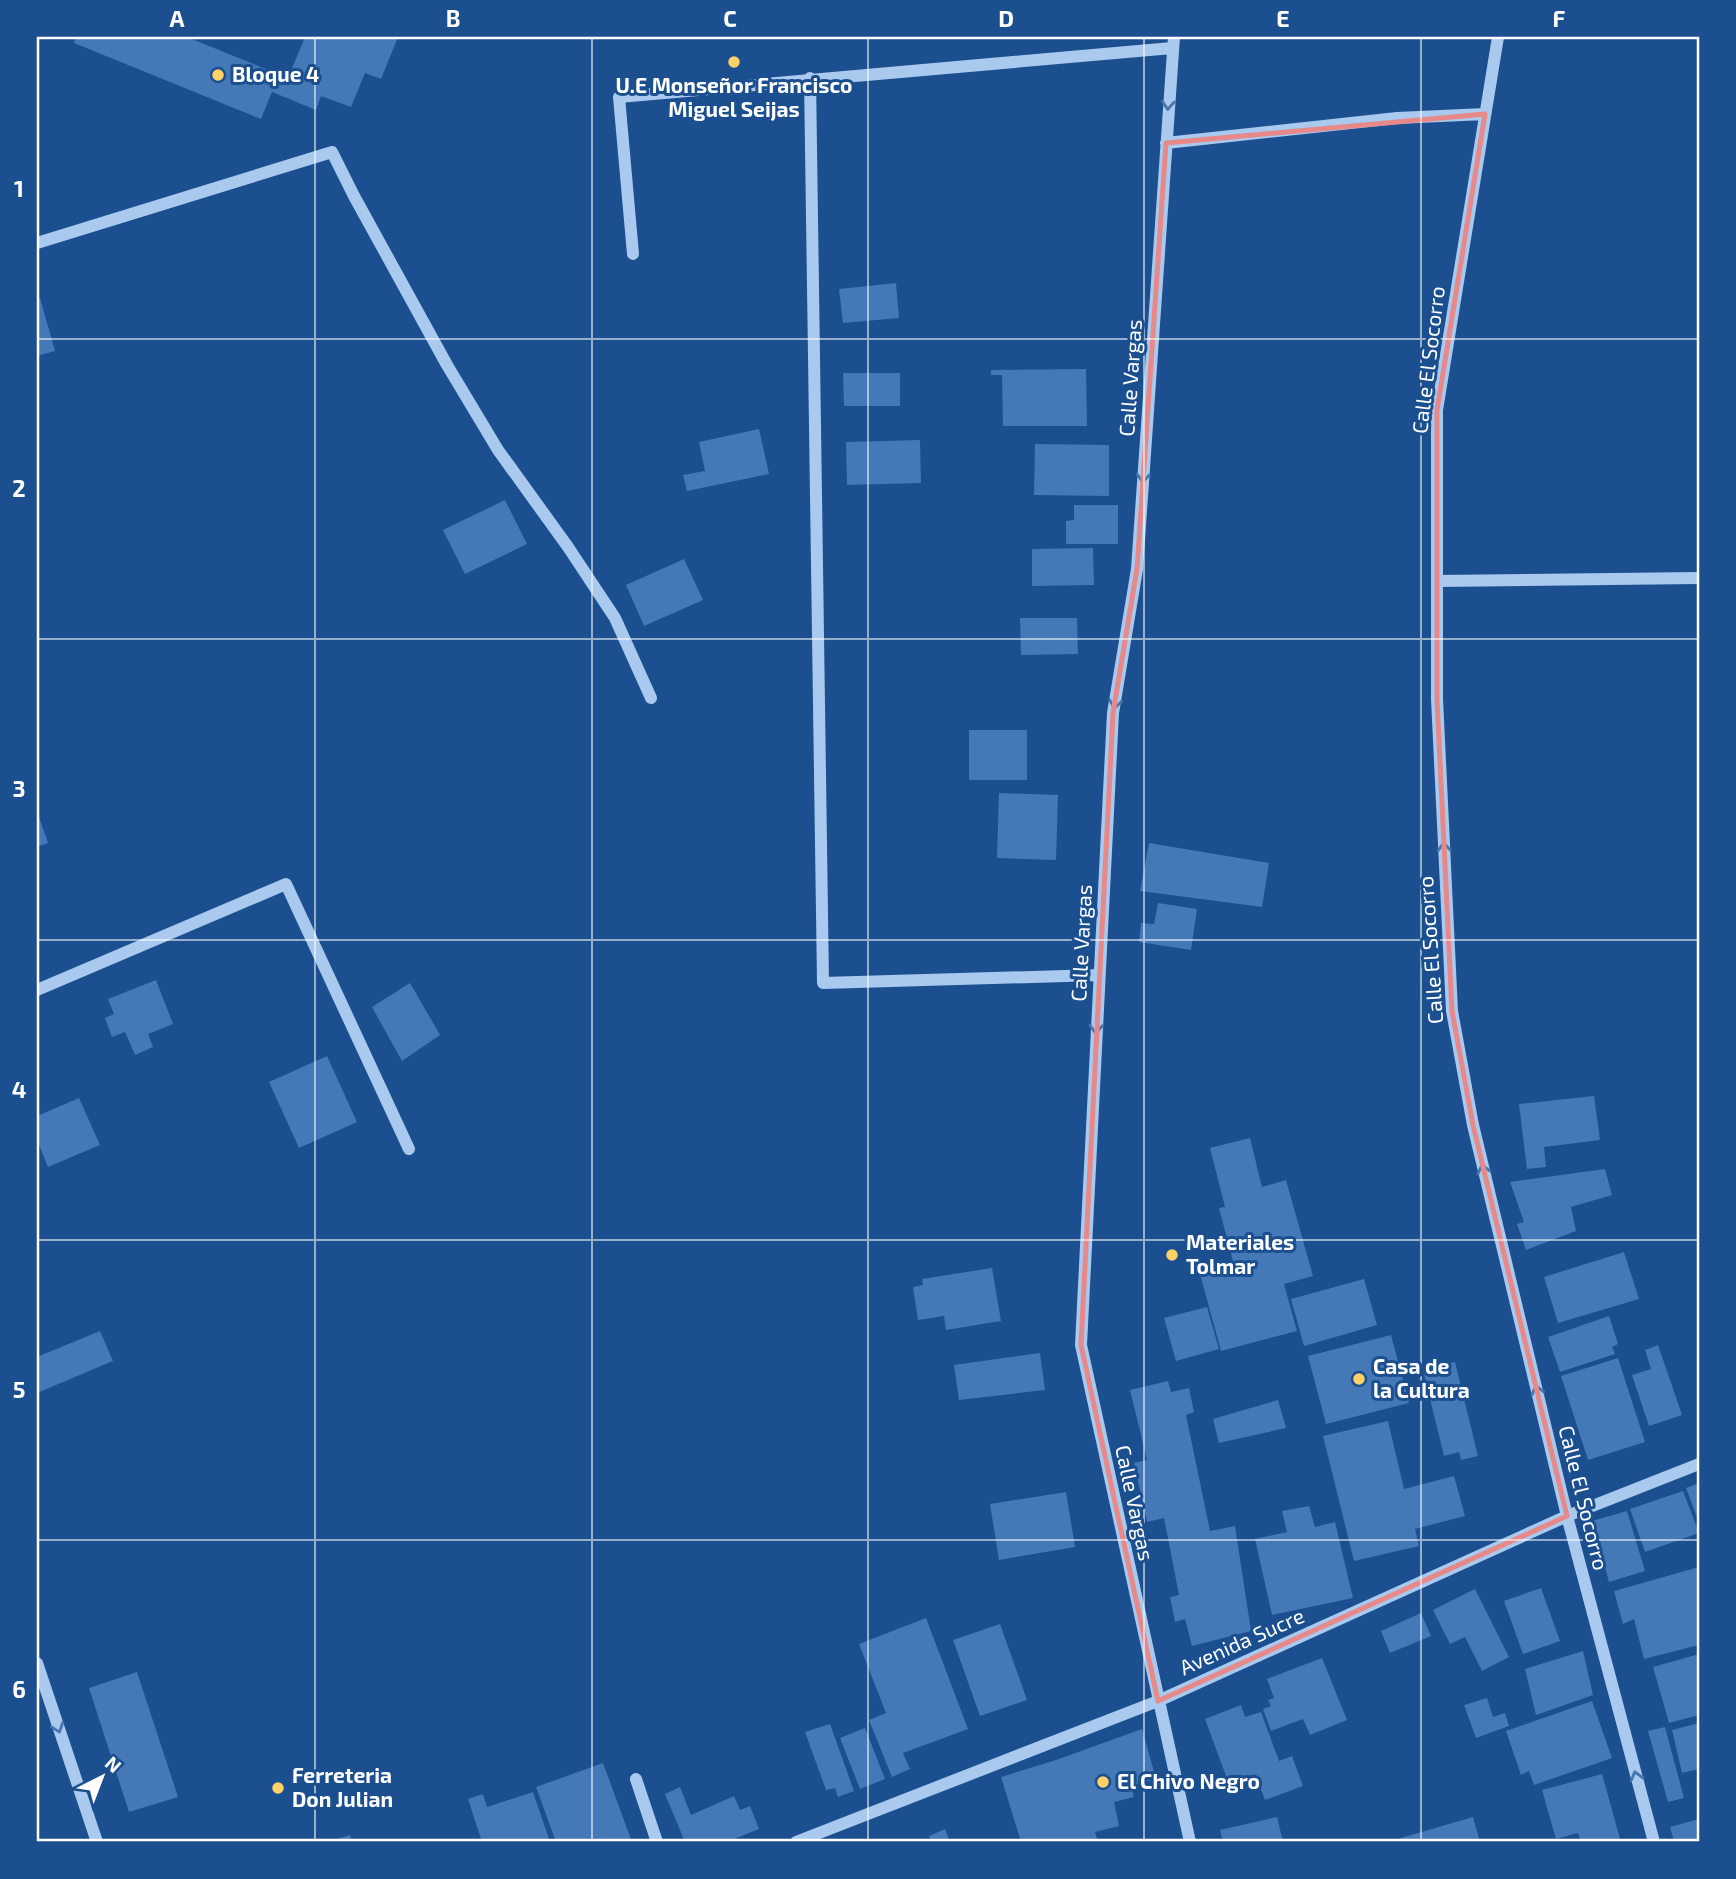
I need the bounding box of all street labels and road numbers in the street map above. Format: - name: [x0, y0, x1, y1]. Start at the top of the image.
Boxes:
- street label: Calle El Socorro: [1406, 285, 1449, 435]
- street label: Calle Vargas: [1113, 319, 1146, 437]
- street label: Calle El Socorro: [1412, 875, 1447, 1025]
- street label: Calle Vargas: [1065, 884, 1096, 1002]
- street label: Calle El Socorro: [1554, 1423, 1615, 1573]
- street label: Calle Vargas: [1111, 1443, 1160, 1563]
- street label: Avenida Sucre: [1175, 1602, 1308, 1679]

